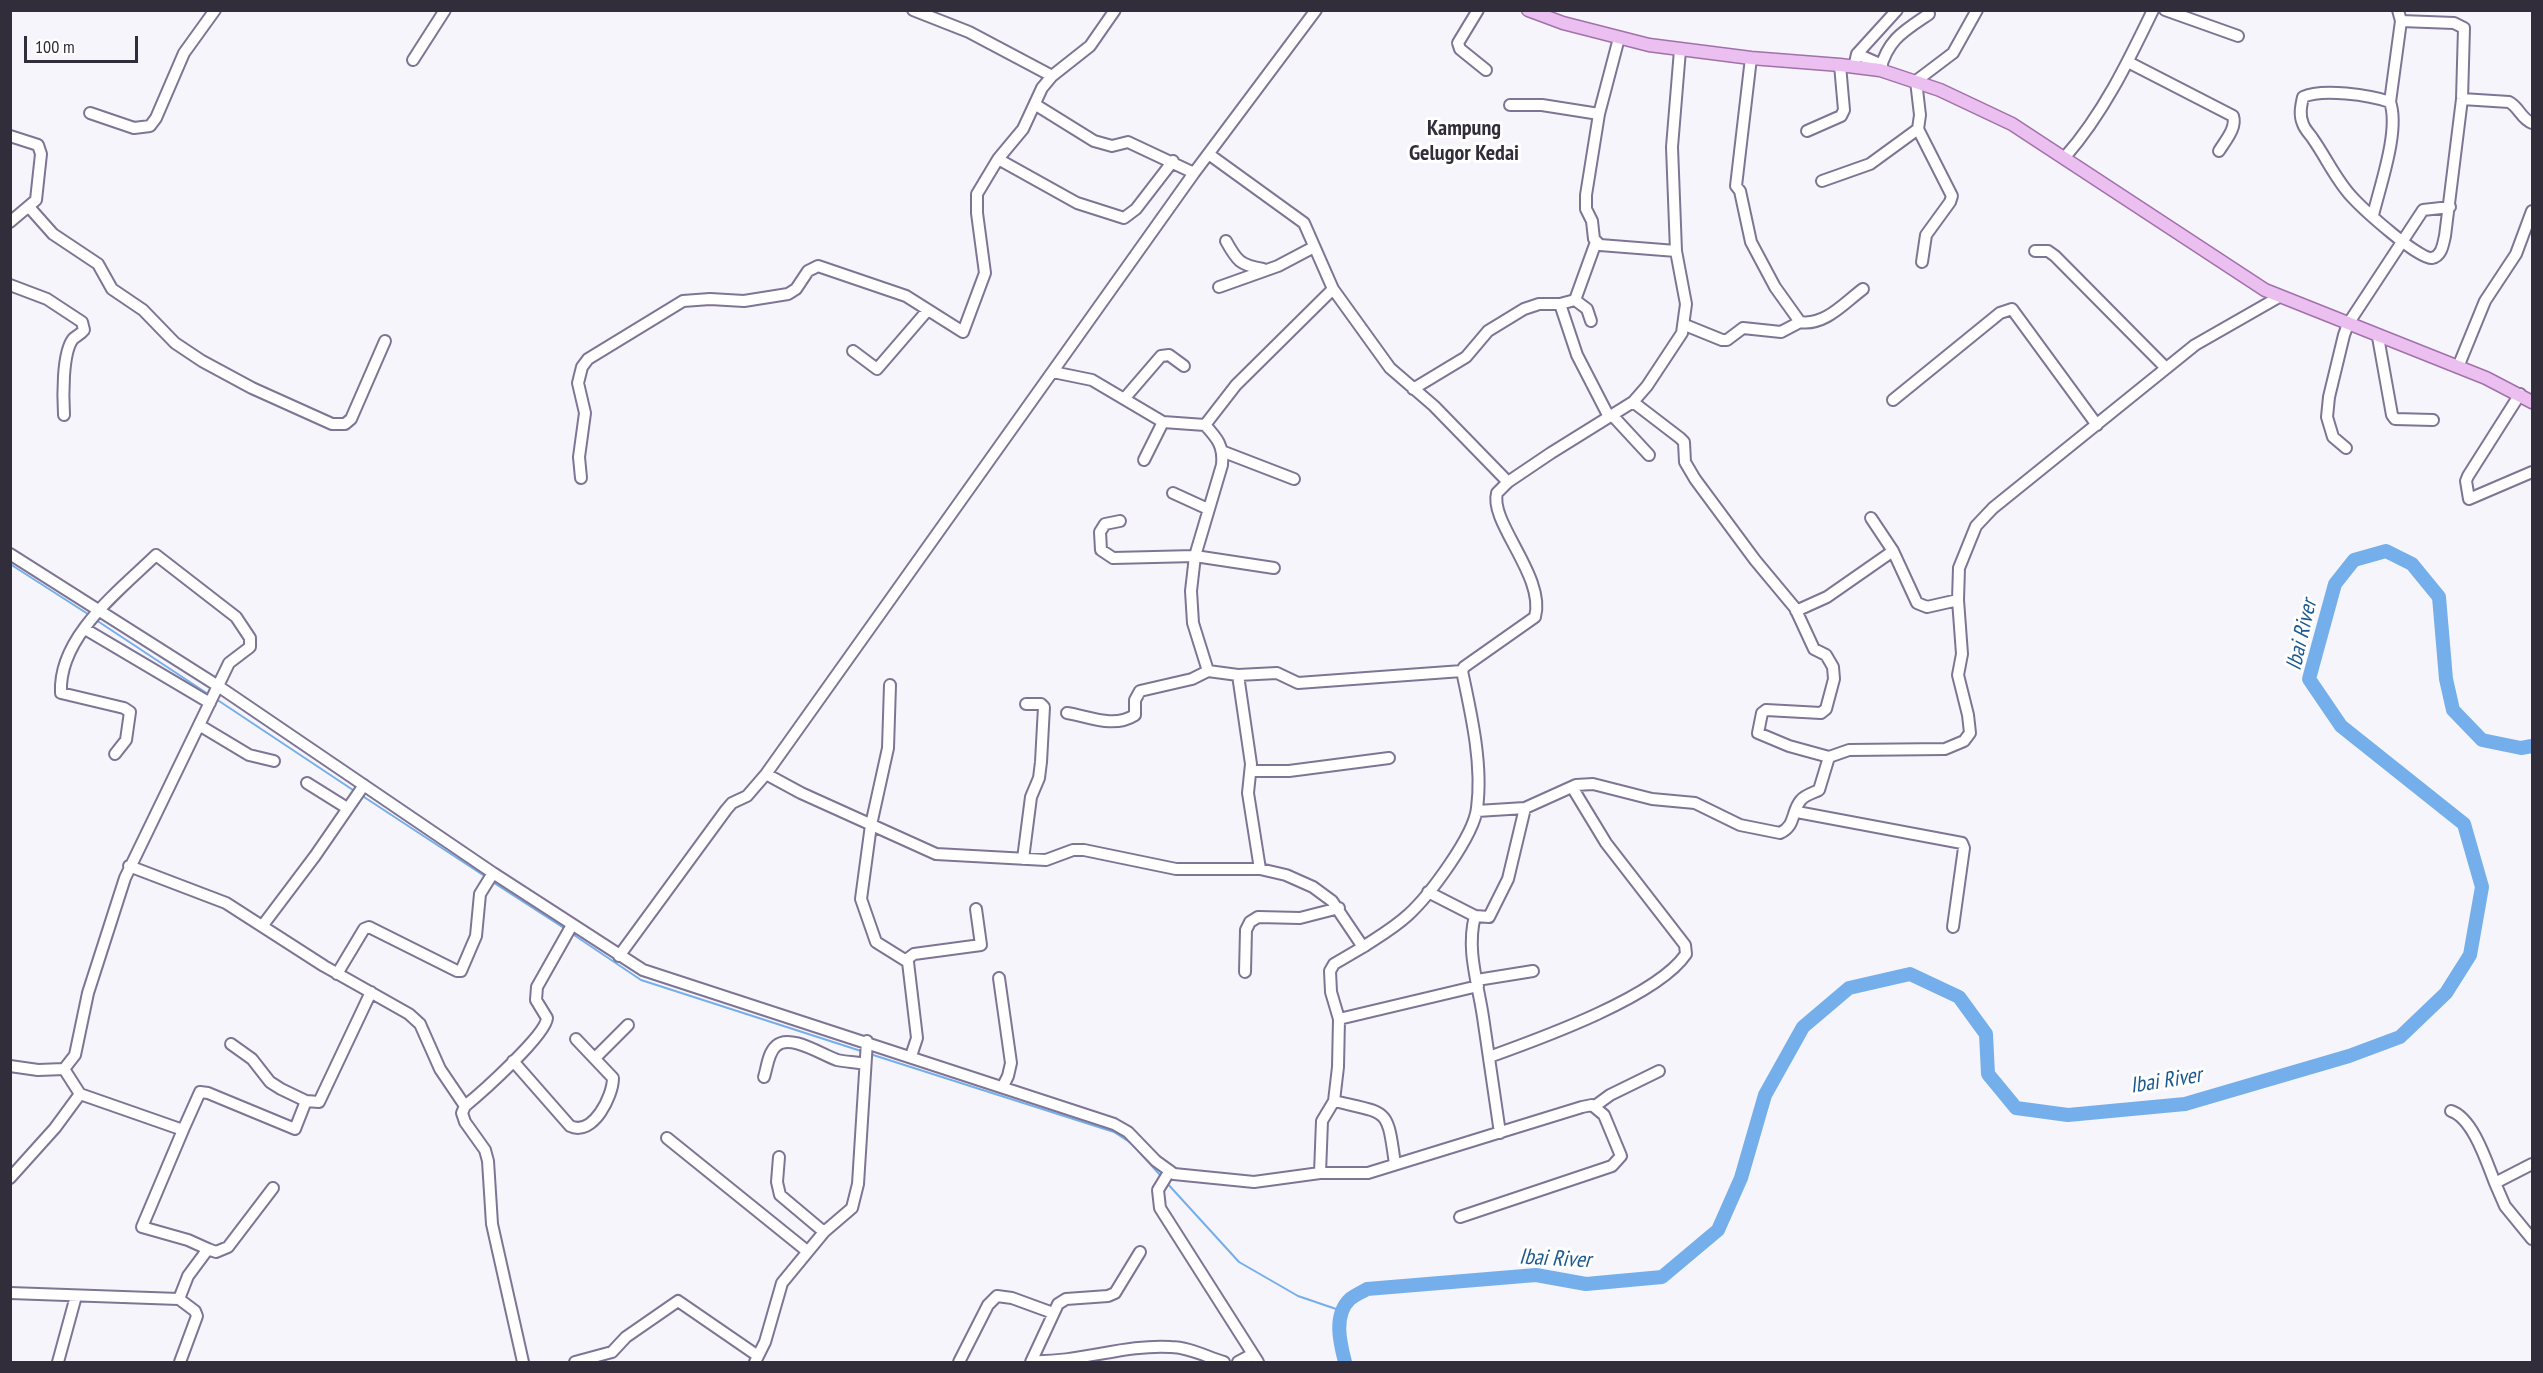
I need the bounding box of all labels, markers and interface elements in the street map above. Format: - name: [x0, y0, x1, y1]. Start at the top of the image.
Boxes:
- scale bar: [27, 24, 141, 62]
- text: 100 m: [35, 35, 75, 58]
- district label: Kampung Gelugor Kedai: [1409, 116, 1519, 168]
- water label: Ibai River: [2281, 597, 2323, 673]
- water label: Ibai River: [2128, 1062, 2204, 1100]
- water label: Ibai River: [1518, 1244, 1592, 1274]

